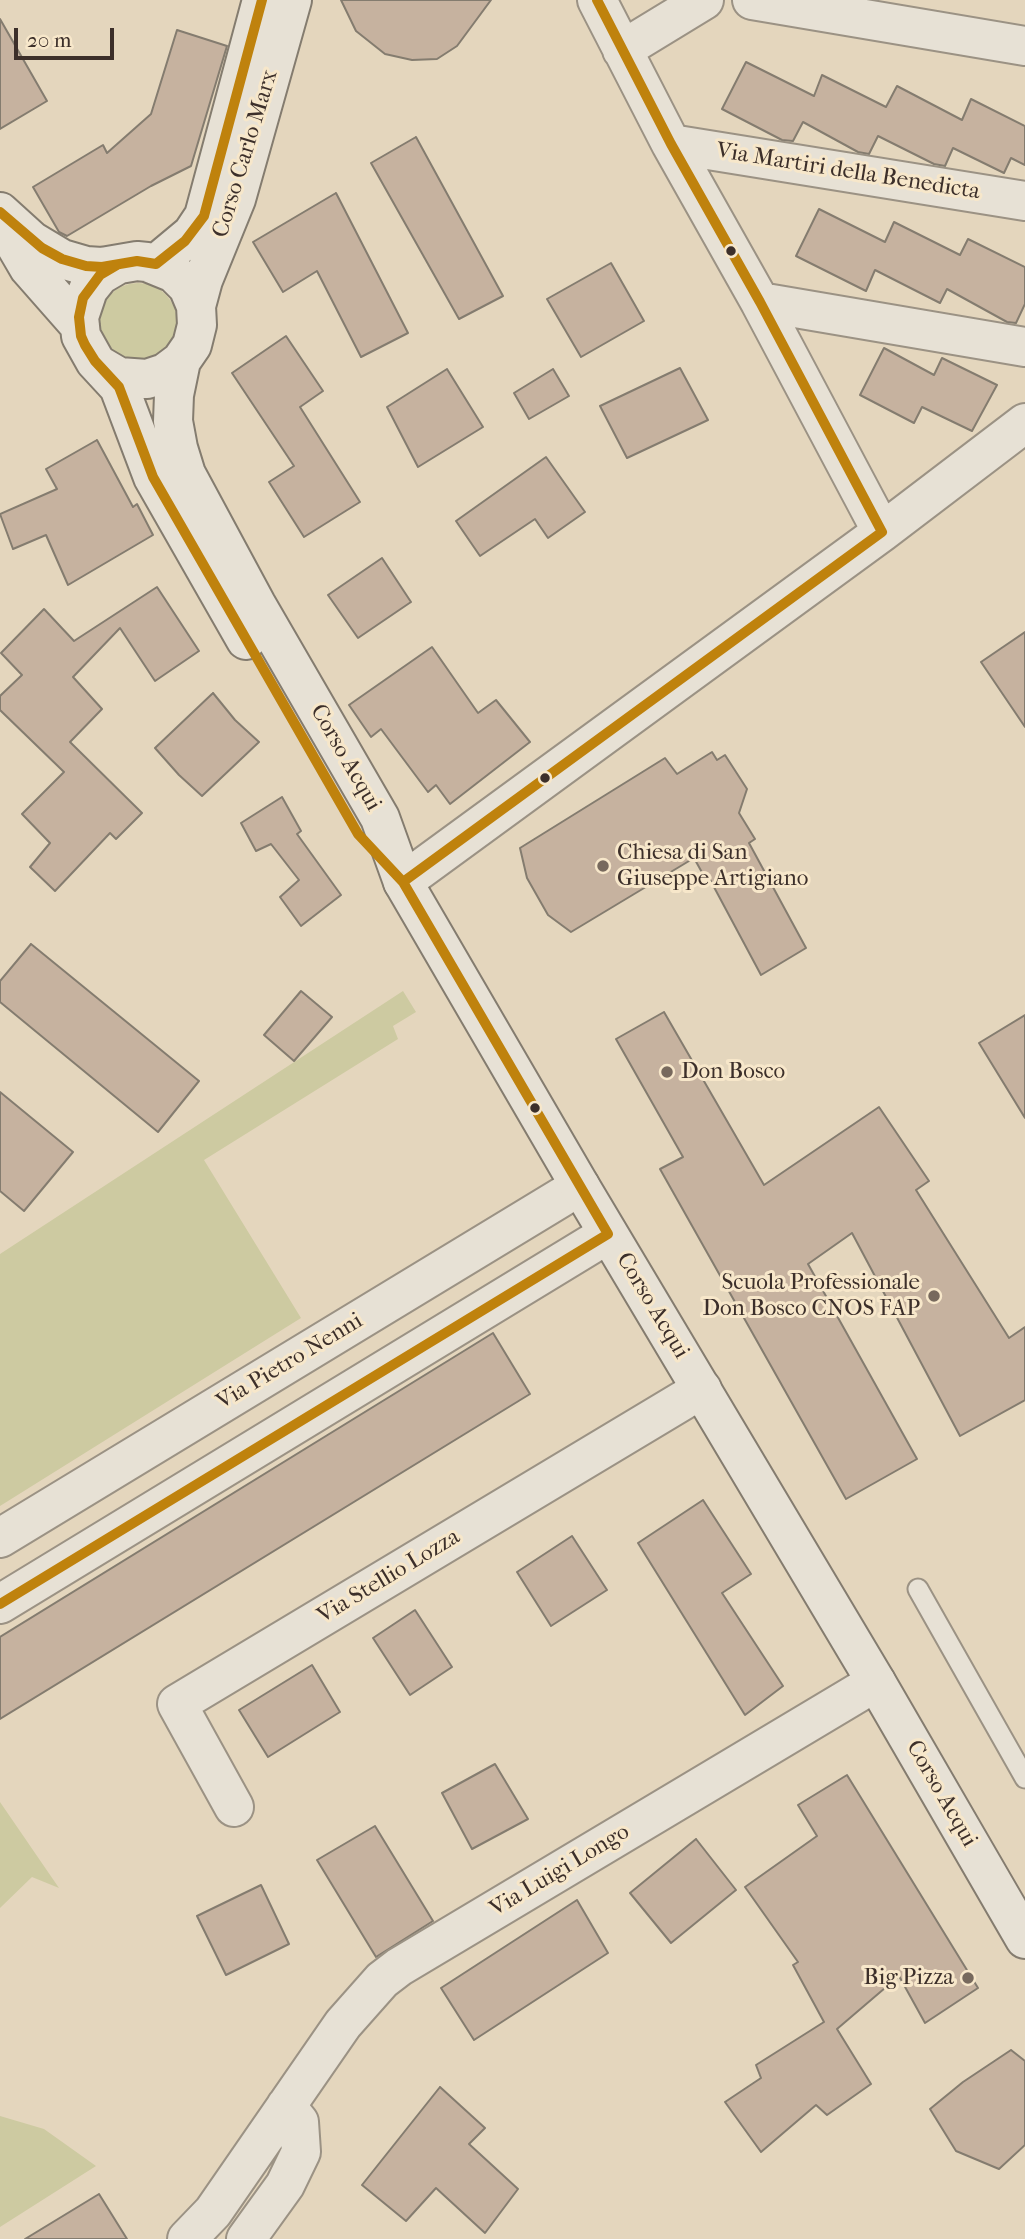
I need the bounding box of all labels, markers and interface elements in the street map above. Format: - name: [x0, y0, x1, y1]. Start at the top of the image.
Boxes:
- scale bar: [18, 14, 117, 58]
- text: 20 m: [27, 28, 71, 52]
- street label: Corso Carlo Marx: [207, 67, 285, 241]
- street label: Via Martiri della Benedicta: [714, 138, 982, 206]
- unlabelled marker: [724, 244, 738, 258]
- street label: Corso Acqui: [303, 700, 387, 816]
- unlabelled marker: [538, 771, 552, 785]
- place label: Chiesa di San Giuseppe Artigiano: [617, 839, 809, 893]
- marker: Chiesa di San Giuseppe Artigiano: [595, 858, 611, 874]
- place label: Don Bosco: [681, 1058, 785, 1086]
- marker: Don Bosco: [659, 1064, 675, 1080]
- unlabelled marker: [528, 1101, 542, 1115]
- street label: Corso Acqui: [610, 1248, 694, 1364]
- place label: Scuola Professionale Don Bosco CNOS FAP: [702, 1269, 920, 1323]
- marker: Scuola Professionale Don Bosco CNOS FAP: [926, 1288, 942, 1304]
- street label: Via Pietro Nenni: [212, 1308, 368, 1416]
- street label: Via Stellio Lozza: [313, 1524, 465, 1630]
- street label: Corso Acqui: [899, 1736, 983, 1852]
- street label: Via Luigi Longo: [485, 1819, 635, 1923]
- place label: Big Pizza: [863, 1964, 954, 1992]
- marker: Big Pizza: [960, 1970, 976, 1986]

